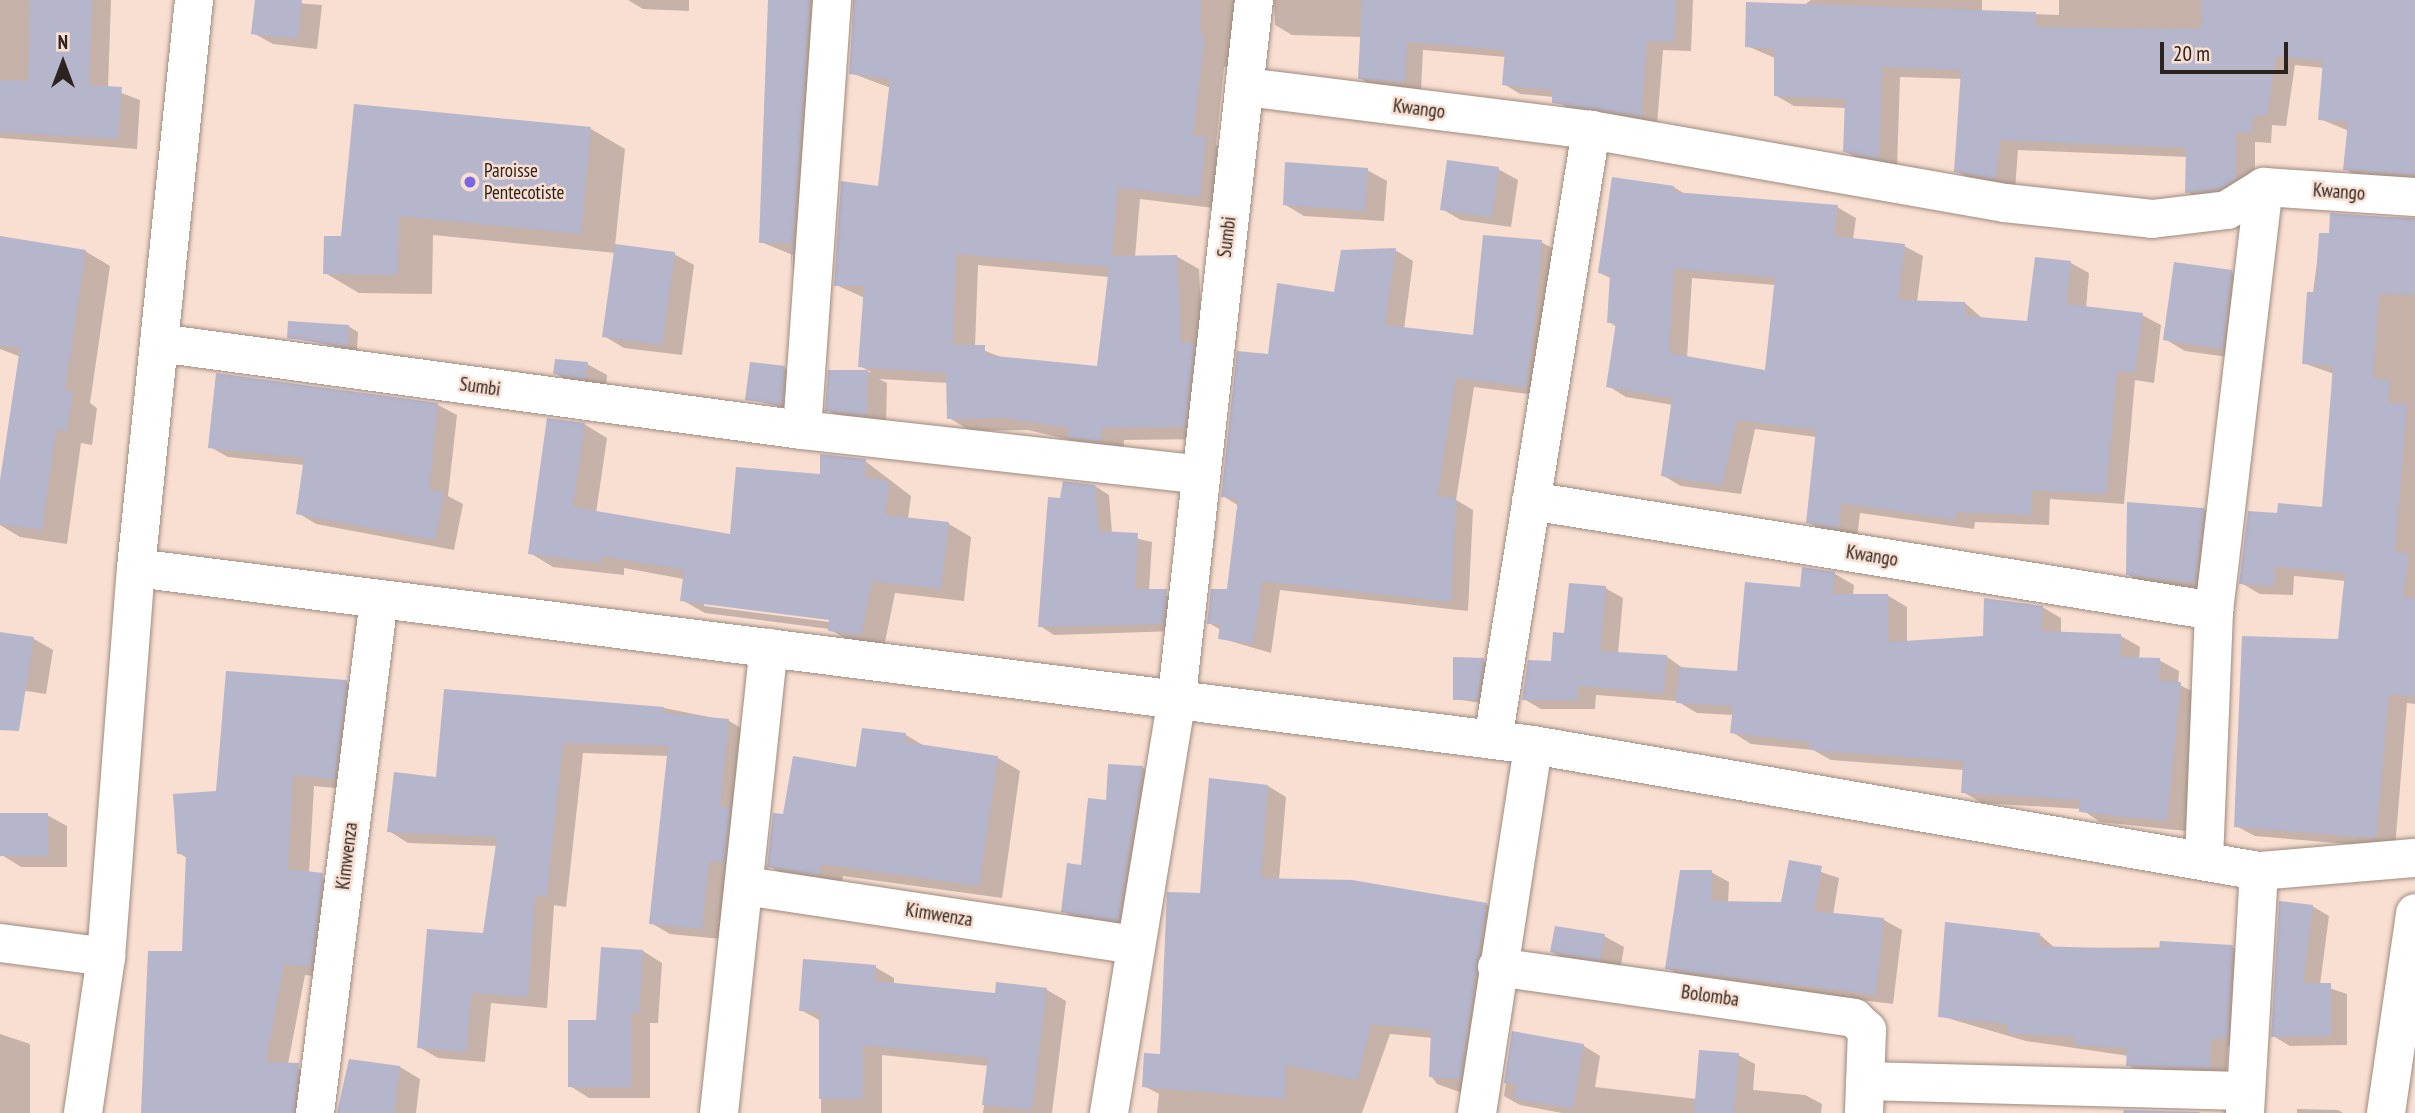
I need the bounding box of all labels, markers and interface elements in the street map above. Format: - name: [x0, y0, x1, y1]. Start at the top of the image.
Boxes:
- north arrow: [28, 28, 98, 98]
- scale bar: [2163, 28, 2291, 72]
- text: N: [58, 30, 68, 54]
- text: 20 m: [2173, 40, 2210, 67]
- street label: Kwango: [1392, 95, 1446, 123]
- place label: Paroisse Pentecotiste: [484, 160, 564, 204]
- marker: Paroisse Pentecotiste: [462, 174, 478, 190]
- street label: Kwango: [2312, 179, 2366, 205]
- street label: Sumbi: [1213, 215, 1241, 259]
- street label: Sumbi: [458, 373, 502, 401]
- street label: Kwango: [1844, 541, 1900, 571]
- street label: Kimwenza: [332, 821, 362, 891]
- street label: Kimwenza: [904, 898, 974, 932]
- street label: Bolomba: [1680, 981, 1740, 1011]

